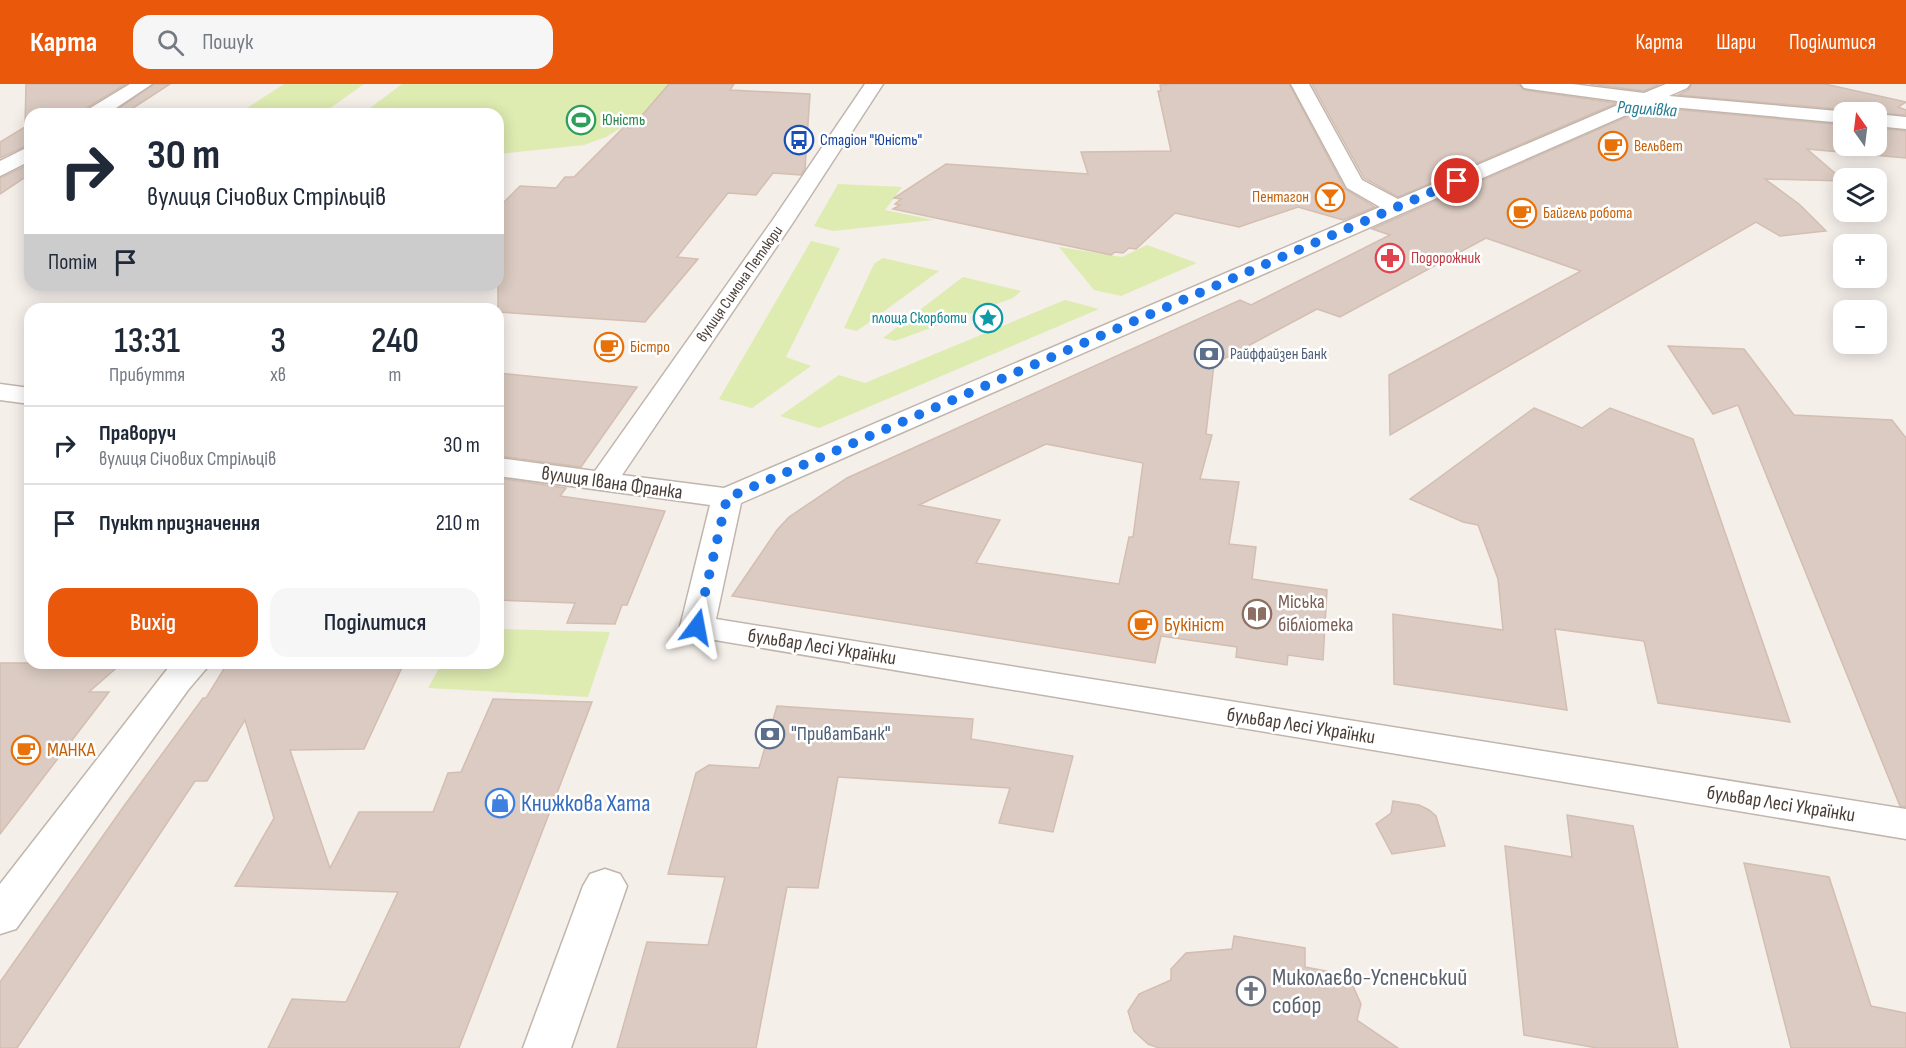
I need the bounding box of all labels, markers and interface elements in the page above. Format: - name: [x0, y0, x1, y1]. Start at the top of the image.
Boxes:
- search box: [133, 15, 553, 69]
- text: Карта: [30, 26, 97, 59]
- icon: search: [154, 26, 187, 59]
- text: Пошук: [202, 29, 253, 56]
- text: Карта: [1635, 30, 1683, 55]
- text: Шари: [1716, 30, 1756, 55]
- text: Поділитися: [1789, 30, 1876, 55]
- water label: Радилівка: [1616, 96, 1678, 122]
- north arrow: [1833, 102, 1887, 156]
- map controls: [1833, 102, 1887, 354]
- sports icon: Юність: [565, 104, 597, 136]
- place label: Юність: [602, 111, 645, 130]
- bus stop icon: Стадіон "Юність": [783, 124, 815, 156]
- text: 30 m: [147, 130, 220, 181]
- cafe icon: Вельвет: [1597, 130, 1629, 162]
- place label: Стадіон "Юність": [820, 131, 922, 150]
- icon: right: [48, 132, 126, 210]
- place label: Вельвет: [1634, 137, 1683, 156]
- pin: [1431, 155, 1482, 206]
- icon: arrive: [1440, 164, 1473, 197]
- button: layers: [1833, 168, 1887, 222]
- text: вулиця Січових Стрільців: [147, 181, 386, 213]
- bar icon: Пентагон: [1314, 181, 1346, 213]
- place label: Пентагон: [1252, 188, 1309, 207]
- cafe icon: Байгель робота: [1506, 197, 1538, 229]
- place label: Байгель робота: [1543, 204, 1633, 223]
- street label: вулиця Симона Петлюри: [693, 222, 787, 346]
- button: +: [1833, 234, 1887, 288]
- pharmacy icon: Подорожник: [1374, 242, 1406, 274]
- icon: arrive: [109, 246, 142, 279]
- text: Потім: [48, 249, 97, 276]
- place label: Подорожник: [1411, 249, 1481, 268]
- button: −: [1833, 300, 1887, 354]
- place icon: площа Скорботи: [972, 302, 1004, 334]
- place label: площа Скорботи: [872, 309, 967, 328]
- text: 13:31: [114, 320, 180, 363]
- text: 3: [270, 320, 286, 363]
- text: 240: [371, 320, 419, 363]
- cafe icon: Бістро: [593, 331, 625, 363]
- place label: Бістро: [630, 338, 670, 357]
- bank icon: Райффайзен Банк: [1193, 338, 1225, 370]
- place label: Райффайзен Банк: [1230, 345, 1328, 364]
- text: Прибуття: [109, 363, 185, 387]
- text: хв: [270, 363, 286, 387]
- text: m: [389, 363, 401, 387]
- text: Праворуч: [99, 420, 176, 447]
- icon: right: [48, 429, 81, 462]
- text: 30 m: [443, 432, 480, 459]
- text: вулиця Січових Стрільців: [99, 447, 276, 471]
- street label: вулиця Івана Франка: [540, 461, 684, 505]
- icon: arrive: [48, 507, 81, 540]
- text: Пункт призначення: [99, 510, 260, 537]
- text: 210 m: [436, 510, 480, 537]
- button: Вихід: [48, 588, 258, 657]
- button: Поділитися: [270, 588, 480, 657]
- place label: Міська бібліотека: [1278, 590, 1353, 637]
- position arrow: [665, 595, 729, 659]
- library icon: Міська бібліотека: [1241, 598, 1273, 630]
- cafe icon: Букініст: [1127, 609, 1159, 641]
- place label: Букініст: [1164, 613, 1224, 637]
- street label: бульвар Лесі Українки: [746, 623, 898, 671]
- street label: бульвар Лесі Українки: [1225, 702, 1377, 750]
- bank icon: "ПриватБанк": [754, 718, 786, 750]
- place label: "ПриватБанк": [791, 722, 891, 746]
- cafe icon: МАНКА: [10, 734, 42, 766]
- place label: МАНКА: [47, 738, 96, 762]
- street label: бульвар Лесі Українки: [1705, 780, 1857, 828]
- shop icon: Книжкова Хата: [484, 787, 516, 819]
- place label: Книжкова Хата: [521, 789, 650, 818]
- place label: Миколаєво-Успенський собор: [1272, 963, 1467, 1020]
- church icon: Миколаєво-Успенський собор: [1235, 975, 1267, 1007]

